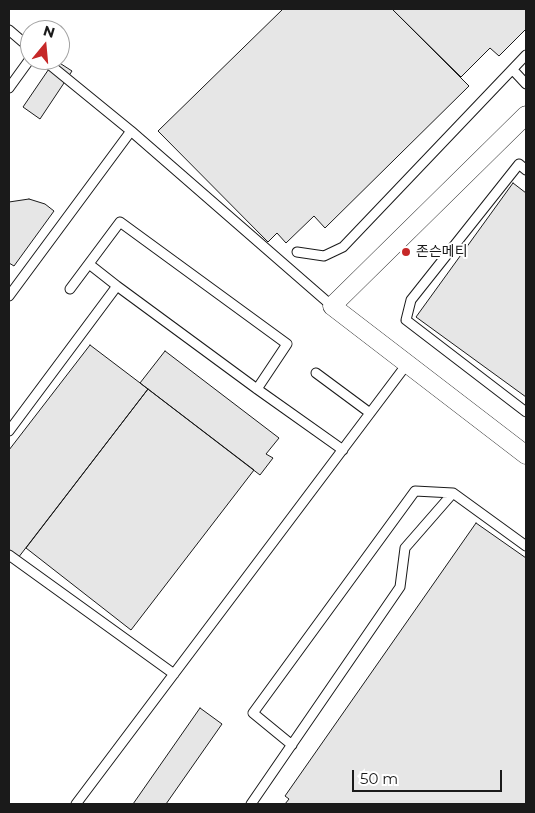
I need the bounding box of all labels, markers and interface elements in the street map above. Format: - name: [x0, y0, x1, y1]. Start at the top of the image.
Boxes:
- north arrow: [20, 20, 70, 70]
- text: N: [41, 21, 57, 42]
- place label: 존슨메티: [416, 244, 468, 260]
- marker: 존슨메티: [400, 246, 412, 258]
- scale bar: [355, 760, 505, 792]
- text: 50 m: [360, 769, 398, 788]

